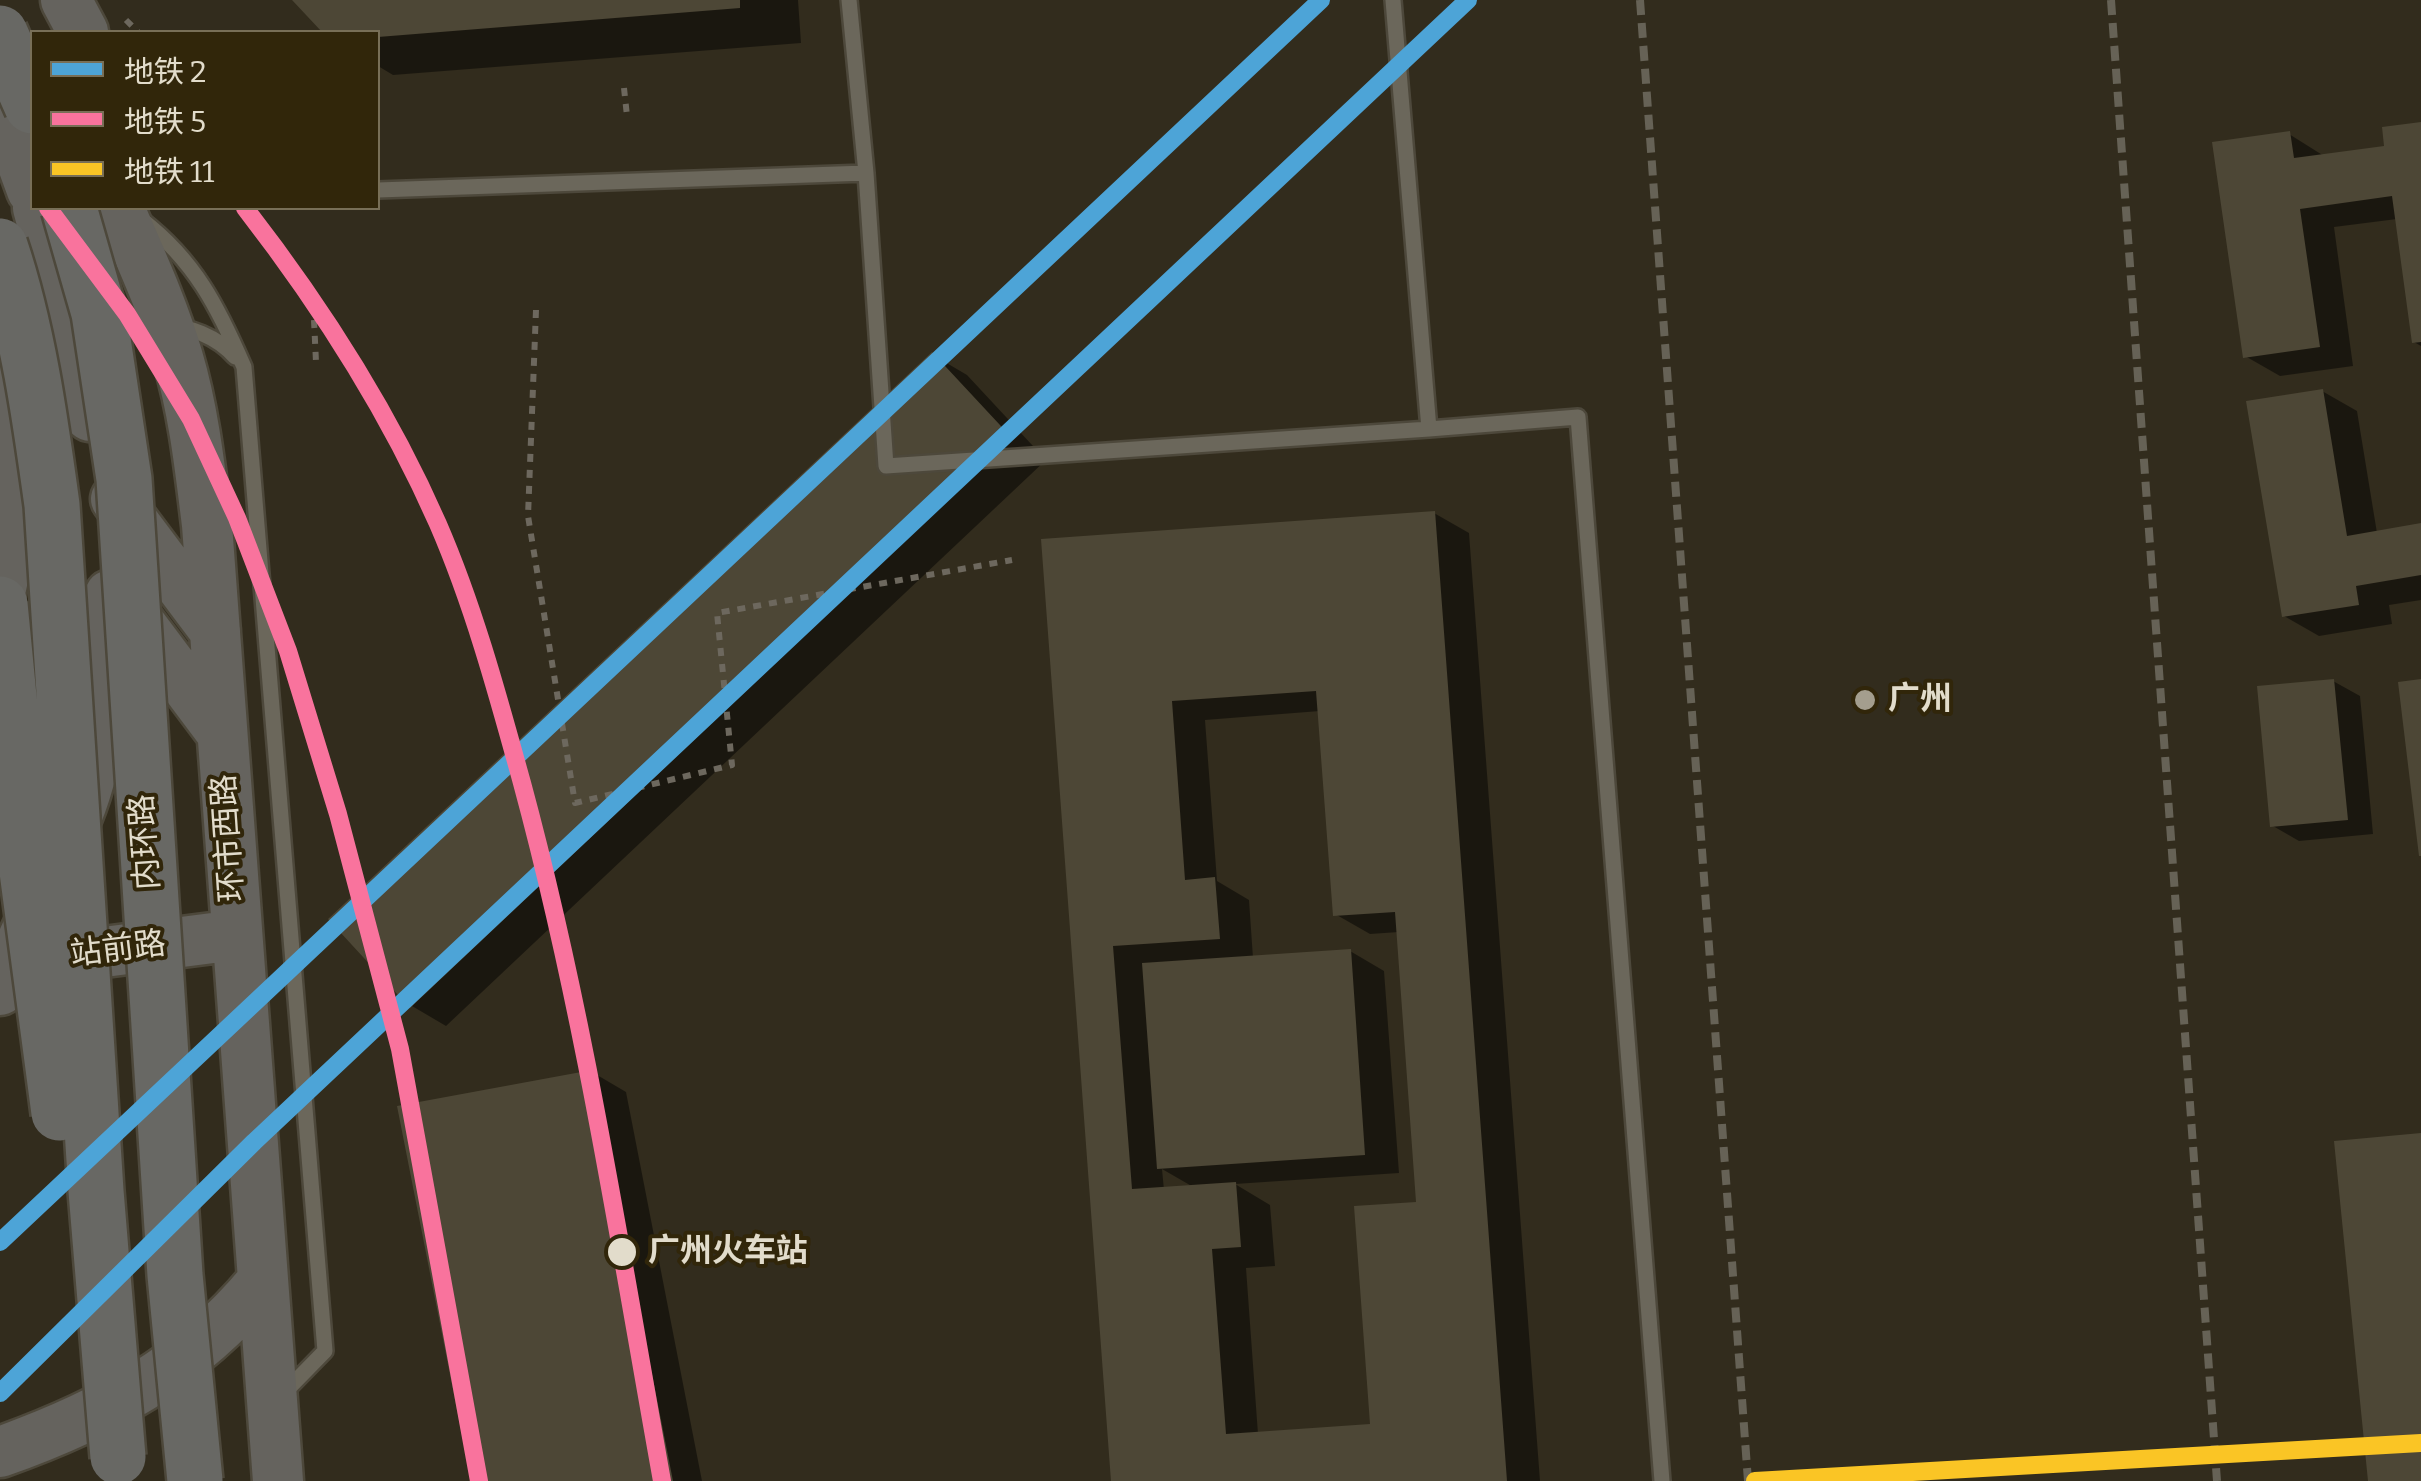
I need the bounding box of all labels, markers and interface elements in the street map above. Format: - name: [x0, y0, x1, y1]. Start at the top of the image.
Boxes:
- legend: [30, 30, 380, 210]
- text: 地铁 2: [124, 54, 206, 90]
- text: 地铁 5: [124, 104, 206, 140]
- text: 地铁 11: [124, 154, 214, 190]
- place label: 广州: [1888, 681, 1952, 719]
- marker: 广州: [1852, 687, 1878, 713]
- street label: 环市西路: [205, 773, 253, 903]
- street label: 内环路: [123, 793, 169, 891]
- street label: 站前路: [68, 925, 168, 975]
- place label: 广州火车站: [648, 1233, 808, 1271]
- marker: 广州火车站: [605, 1235, 639, 1269]

